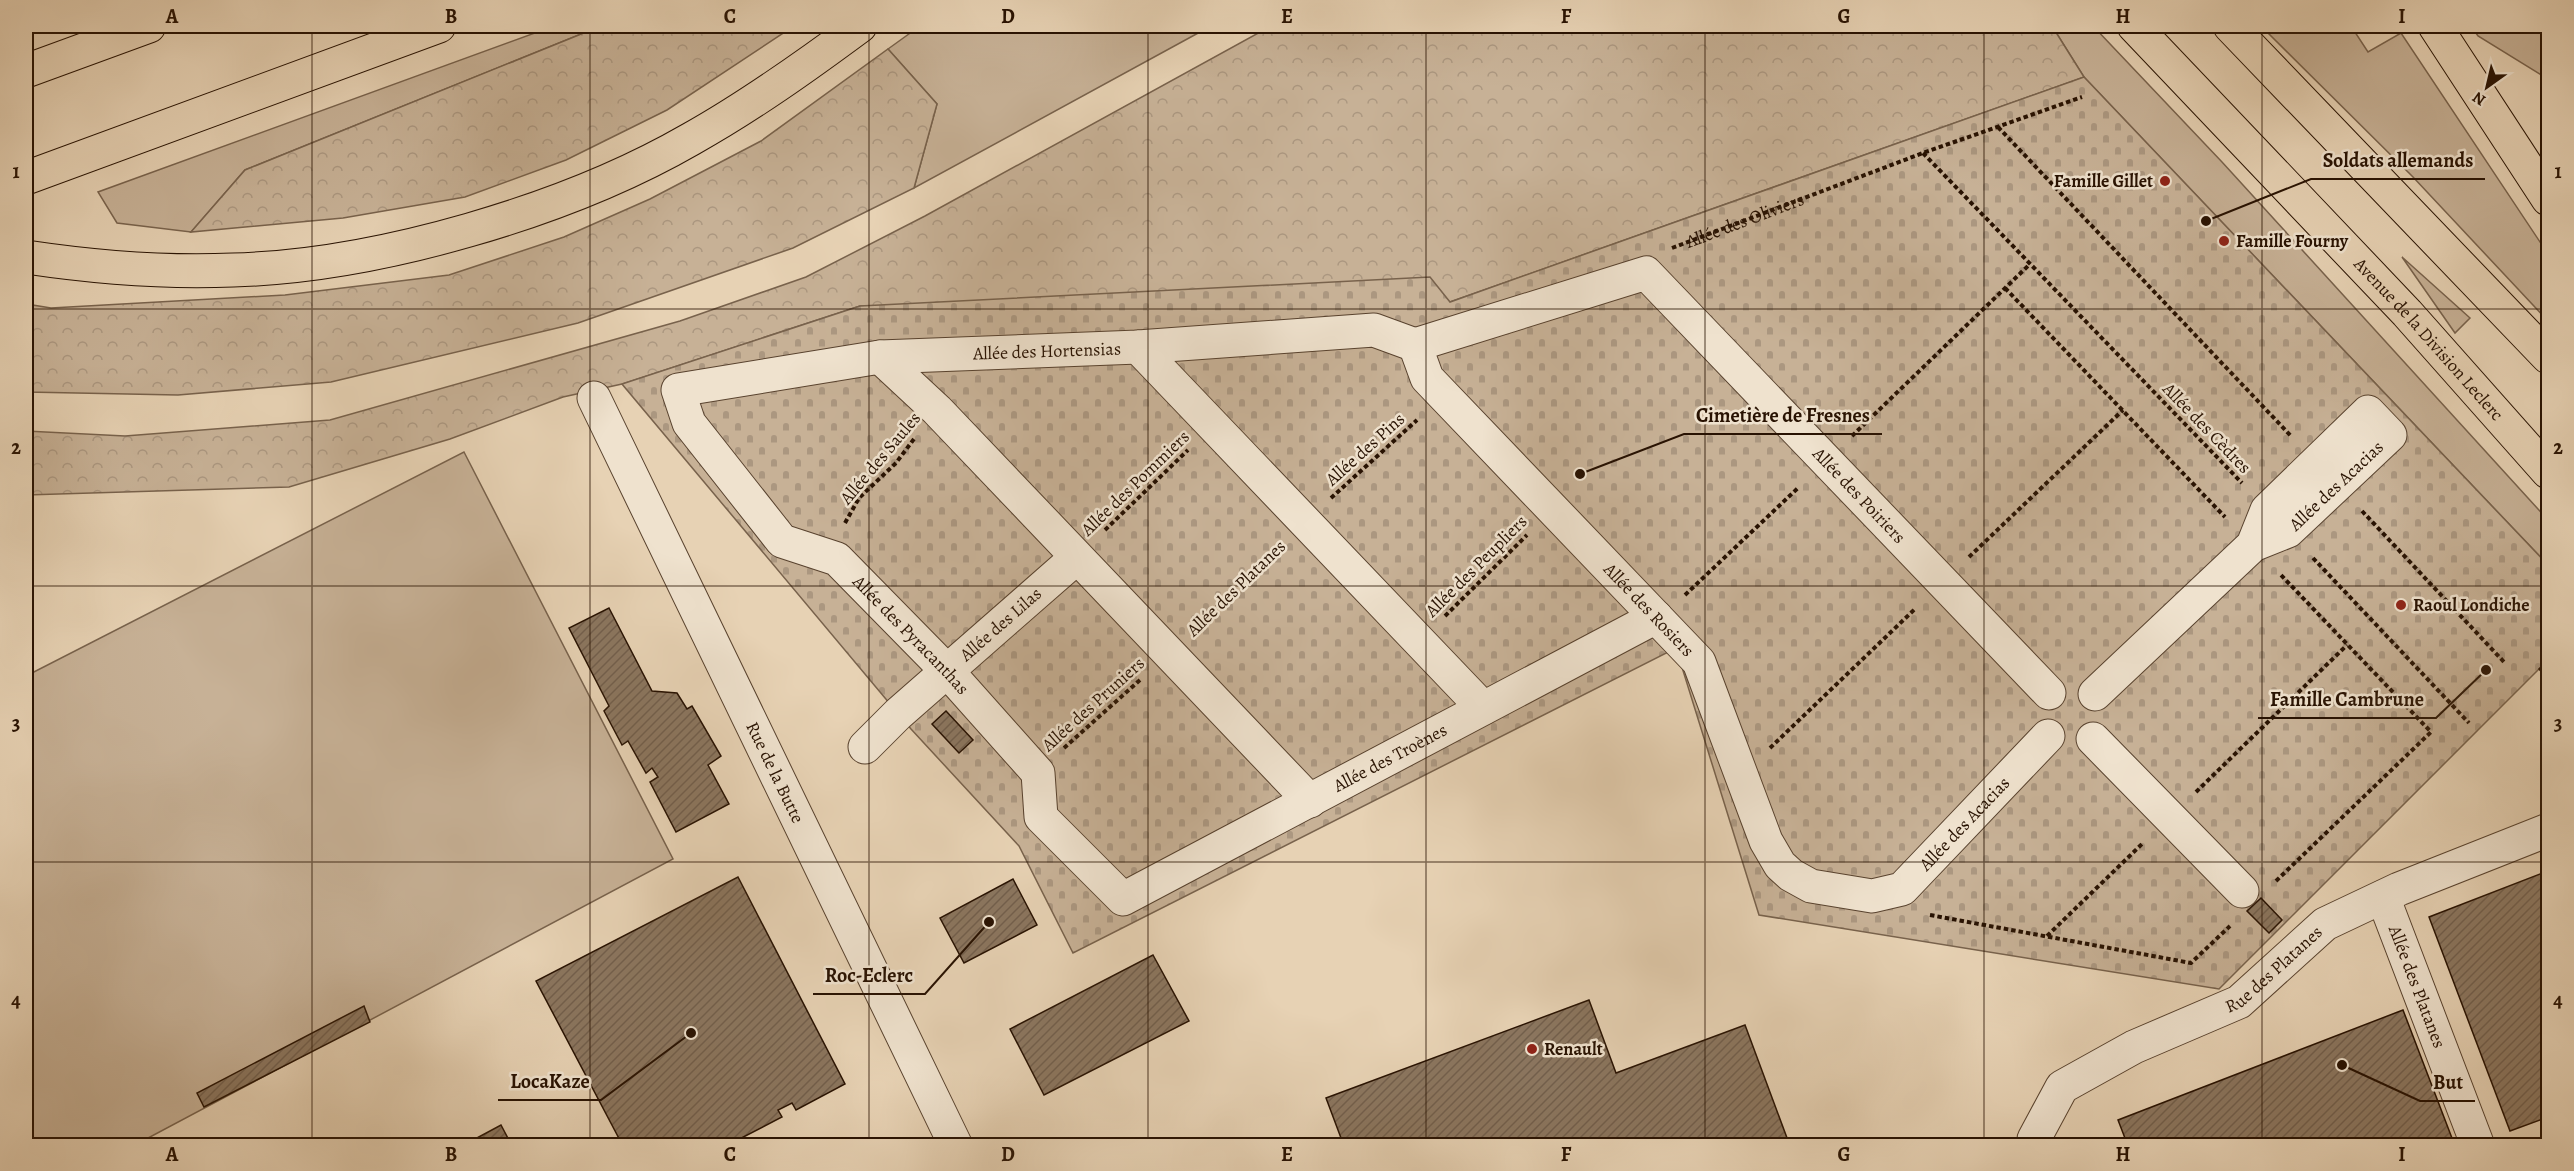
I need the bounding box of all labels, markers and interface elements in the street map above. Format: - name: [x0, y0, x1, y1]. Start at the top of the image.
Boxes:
- text: A: [165, 3, 179, 30]
- text: B: [445, 3, 457, 30]
- text: C: [724, 3, 736, 30]
- text: D: [1001, 3, 1015, 30]
- text: E: [1281, 3, 1293, 30]
- text: F: [1561, 3, 1572, 30]
- text: G: [1837, 3, 1851, 30]
- text: H: [2116, 3, 2131, 30]
- text: I: [2398, 3, 2406, 30]
- north arrow: [2457, 57, 2517, 117]
- text: N: [2468, 86, 2490, 111]
- callout: Soldats allemands: [2311, 141, 2485, 179]
- text: Soldats allemands: [2323, 147, 2473, 174]
- text: 1: [12, 158, 20, 185]
- text: 1: [2554, 158, 2562, 185]
- place label: Famille Gillet: [2054, 169, 2153, 193]
- marker: Famille Gillet: [2158, 174, 2172, 188]
- street label: Allée des Oliviers: [1682, 187, 1807, 254]
- place label: Famille Fourny: [2236, 229, 2349, 253]
- marker: Famille Fourny: [2217, 234, 2231, 248]
- street label: Avenue de la Division Leclerc: [2348, 252, 2509, 426]
- street label: Allée des Hortensias: [972, 336, 1121, 366]
- street label: Allée des Cèdres: [2157, 377, 2257, 479]
- callout: Cimetière de Fresnes: [1684, 396, 1882, 434]
- text: Cimetière de Fresnes: [1696, 402, 1870, 429]
- street label: Allée des Saules: [833, 407, 926, 510]
- street label: Allée des Pins: [1319, 407, 1410, 492]
- street label: Allée des Pommiers: [1075, 425, 1195, 542]
- text: 2: [11, 434, 21, 461]
- text: 2: [2553, 434, 2563, 461]
- street label: Allée des Acacias: [2283, 435, 2389, 537]
- street label: Allée des Poiriers: [1807, 441, 1911, 549]
- street label: Allée des Peupliers: [1419, 510, 1532, 623]
- street label: Allée des Platanes: [1180, 534, 1291, 642]
- street label: Allée des Rosiers: [1598, 557, 1700, 662]
- street label: Allée des Pyracanthas: [847, 569, 974, 700]
- street label: Allée des Lilas: [954, 582, 1047, 667]
- place label: Raoul Londiche: [2413, 593, 2530, 617]
- marker: Raoul Londiche: [2394, 598, 2408, 612]
- street label: Allée des Pruniers: [1036, 651, 1150, 757]
- callout: Famille Cambrune: [2258, 680, 2436, 718]
- text: Famille Cambrune: [2270, 686, 2424, 713]
- text: 3: [12, 710, 20, 737]
- text: 3: [2554, 710, 2562, 737]
- street label: Rue de la Butte: [740, 718, 810, 827]
- street label: Allée des Troènes: [1328, 718, 1451, 798]
- street label: Allée des Acacias: [1913, 771, 2015, 877]
- street label: Rue des Platanes: [2221, 920, 2328, 1019]
- street label: Allée des Platanes: [2383, 921, 2452, 1051]
- callout: Roc-Eclerc: [813, 956, 925, 994]
- text: Roc-Eclerc: [825, 962, 913, 989]
- text: 4: [11, 987, 21, 1014]
- text: 4: [2553, 987, 2563, 1014]
- place label: Renault: [1544, 1037, 1603, 1061]
- marker: Renault: [1525, 1042, 1539, 1056]
- callout: LocaKaze: [498, 1062, 601, 1100]
- callout: But: [2420, 1063, 2475, 1101]
- text: LocaKaze: [510, 1068, 590, 1095]
- text: But: [2433, 1069, 2463, 1096]
- text: A: [165, 1141, 179, 1168]
- text: B: [445, 1141, 457, 1168]
- text: C: [724, 1141, 736, 1168]
- text: D: [1001, 1141, 1015, 1168]
- text: E: [1281, 1141, 1293, 1168]
- text: F: [1561, 1141, 1572, 1168]
- text: G: [1837, 1141, 1851, 1168]
- text: H: [2116, 1141, 2131, 1168]
- text: I: [2398, 1141, 2406, 1168]

